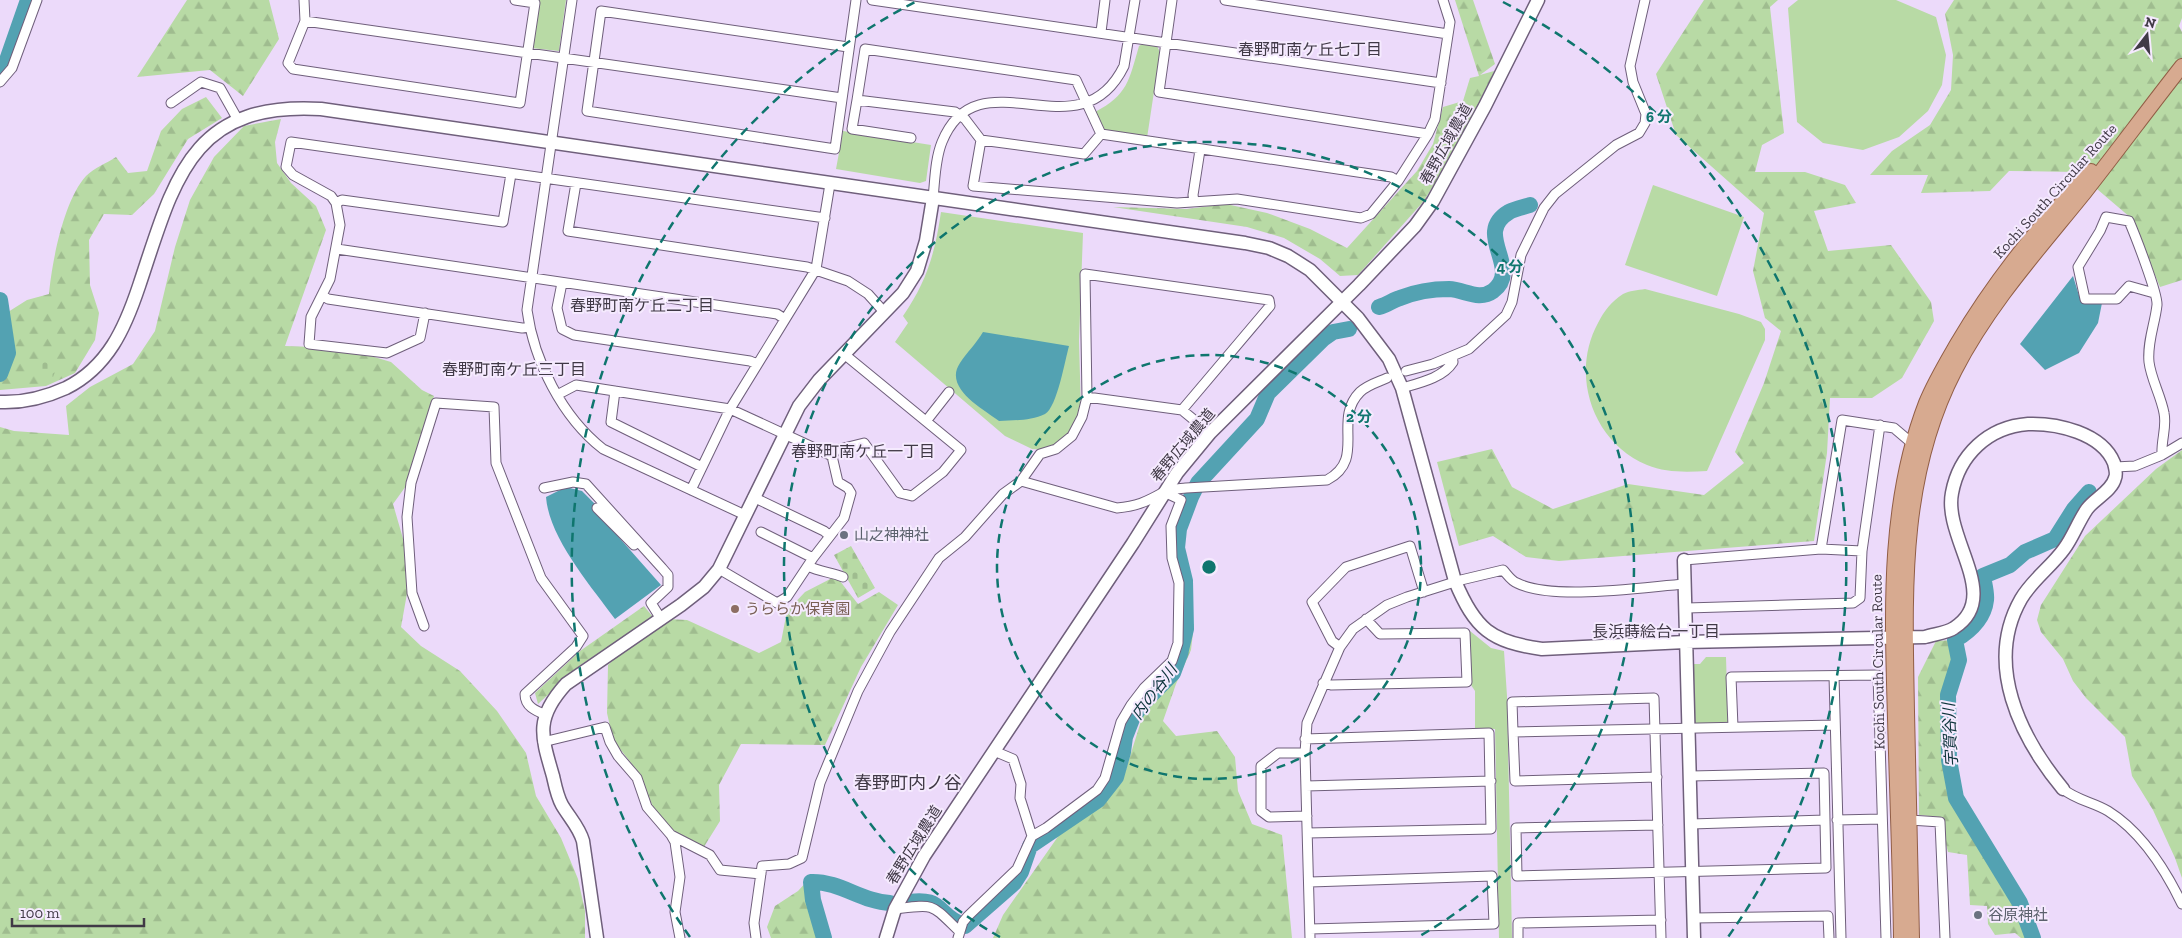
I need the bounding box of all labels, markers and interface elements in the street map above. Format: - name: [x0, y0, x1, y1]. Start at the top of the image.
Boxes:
- north arrow: [2122, 10, 2172, 60]
- text: N: [2143, 13, 2158, 33]
- district label: 春野町南ケ丘七丁目: [1238, 40, 1382, 59]
- street label: 春野広域農道: [1416, 100, 1476, 188]
- text: 6 分: [1646, 108, 1672, 126]
- street label: Kochi South Circular Route: [1990, 120, 2120, 262]
- text: 4 分: [1497, 258, 1523, 276]
- district label: 春野町南ケ丘二丁目: [570, 296, 714, 315]
- district label: 春野町南ケ丘三丁目: [442, 360, 586, 379]
- street label: 春野広域農道: [1147, 405, 1219, 485]
- text: 2 分: [1346, 408, 1372, 426]
- district label: 春野町南ケ丘一丁目: [791, 442, 935, 461]
- place label: 山之神神社: [854, 526, 929, 544]
- marker: 山之神神社: [838, 529, 850, 541]
- centre of rings: [1200, 558, 1218, 576]
- street label: Kochi South Circular Route: [1867, 574, 1889, 750]
- place label: うららか保育園: [745, 600, 850, 618]
- marker: うららか保育園: [729, 603, 741, 615]
- district label: 長浜蒔絵台一丁目: [1592, 622, 1720, 641]
- water label: 内の谷川: [1127, 659, 1182, 723]
- water label: 宇賀谷川: [1939, 701, 1961, 767]
- district label: 春野町内ノ谷: [854, 772, 962, 794]
- street label: 春野広域農道: [883, 802, 945, 888]
- scale bar: [12, 896, 145, 928]
- text: 100 m: [20, 904, 59, 922]
- place label: 谷原神社: [1988, 906, 2048, 924]
- marker: 谷原神社: [1972, 909, 1984, 921]

